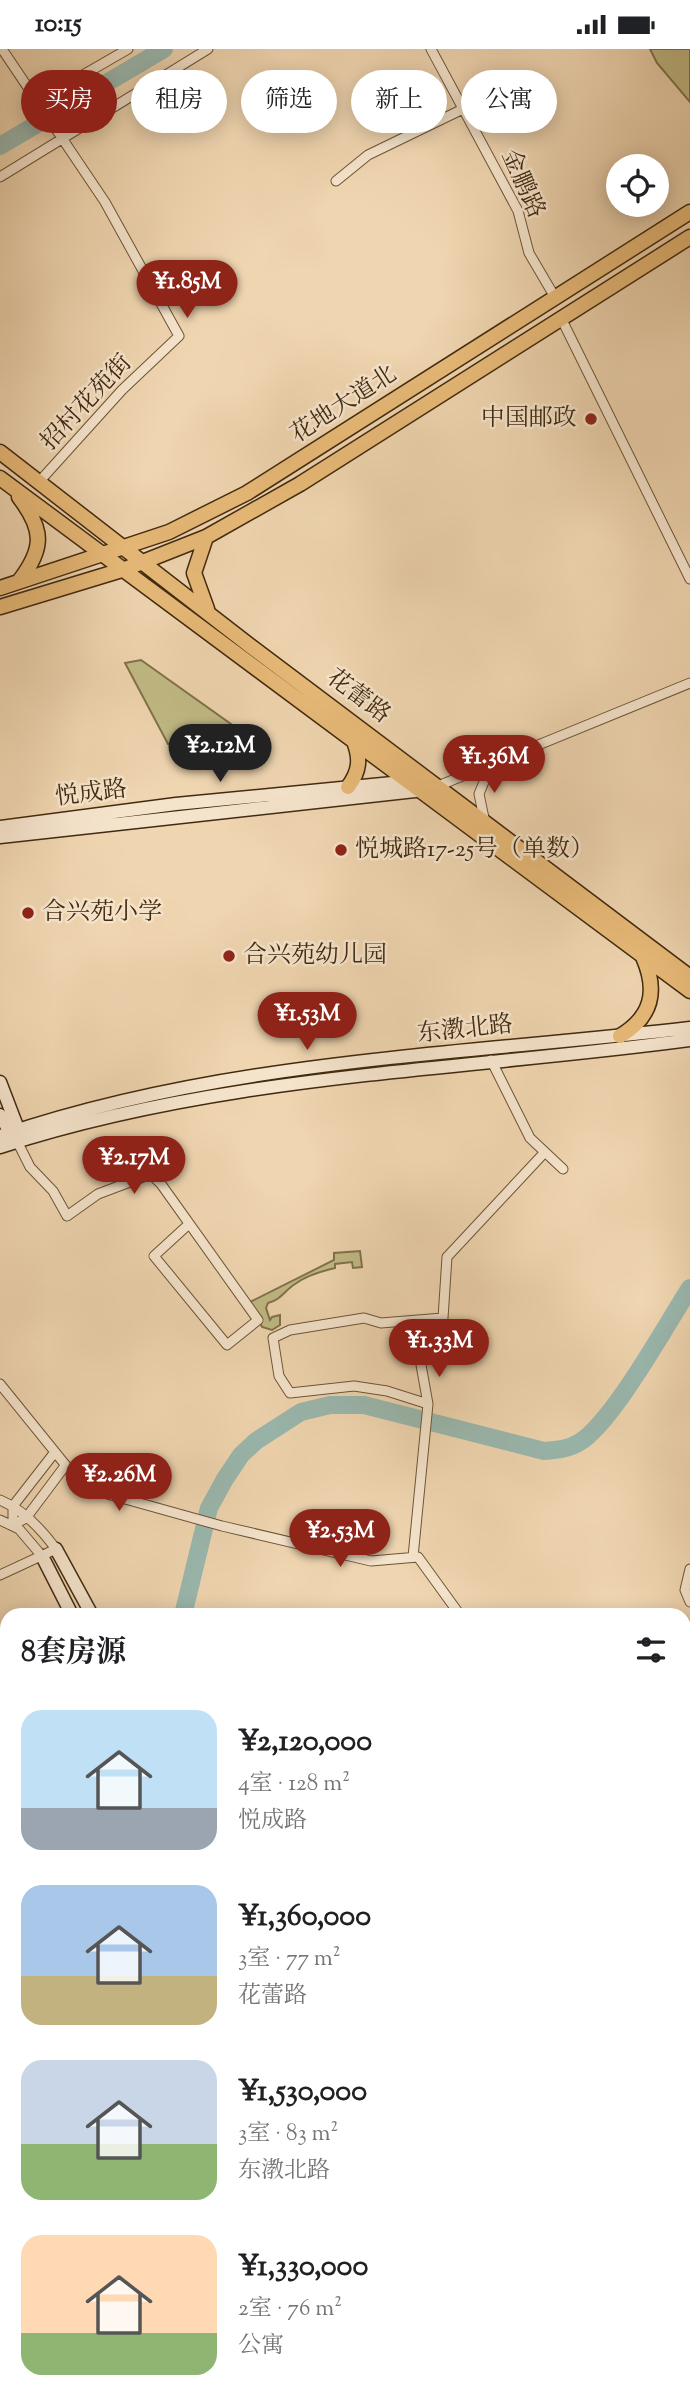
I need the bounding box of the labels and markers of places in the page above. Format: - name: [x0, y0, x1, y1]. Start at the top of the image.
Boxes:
- pin: ¥1.85M: [130, 261, 244, 320]
- place label: 中国邮政: [481, 402, 577, 436]
- marker: 中国邮政: [583, 411, 599, 427]
- pin: ¥2.12M: [163, 725, 277, 784]
- pin: ¥1.36M: [437, 735, 551, 795]
- place label: 悦城路17-25号（单数）: [355, 833, 594, 867]
- marker: 悦城路17-25号（单数）: [333, 842, 349, 858]
- place label: 合兴苑小学: [42, 896, 162, 930]
- marker: 合兴苑小学: [20, 905, 36, 921]
- place label: 合兴苑幼儿园: [243, 939, 387, 973]
- marker: 合兴苑幼儿园: [221, 948, 237, 964]
- pin: ¥1.53M: [250, 993, 364, 1052]
- pin: ¥2.17M: [77, 1137, 191, 1196]
- pin: ¥1.33M: [382, 1319, 496, 1379]
- pin: ¥2.26M: [62, 1453, 176, 1513]
- pin: ¥2.53M: [283, 1509, 397, 1569]

